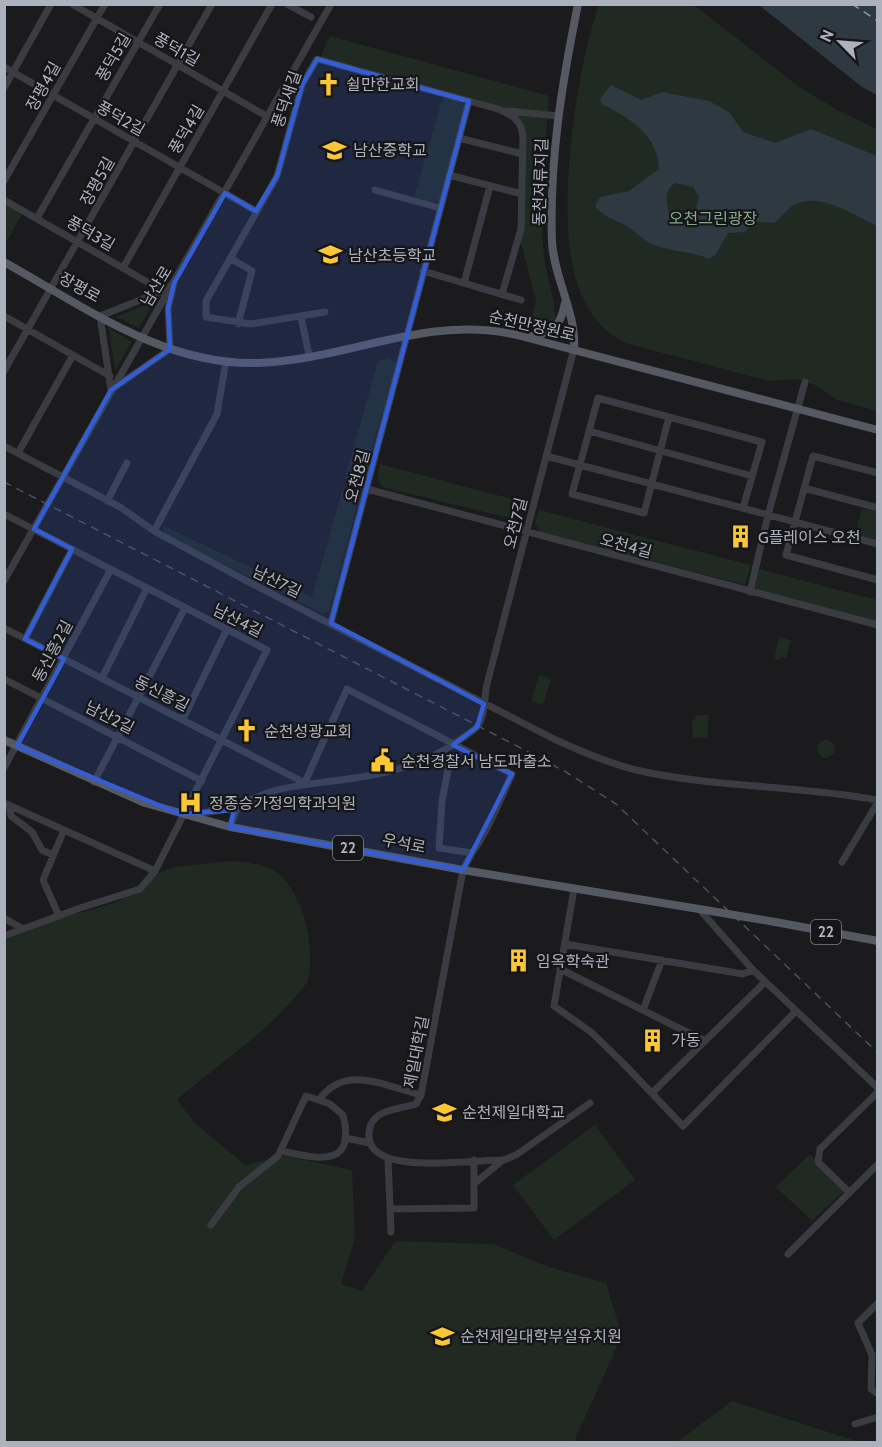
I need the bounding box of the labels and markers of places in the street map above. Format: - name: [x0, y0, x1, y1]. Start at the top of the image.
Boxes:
- church icon: 쉴만한교회: [315, 71, 341, 97]
- place label: 쉴만한교회: [346, 75, 420, 94]
- school or university icon: 남산중학교: [322, 137, 348, 163]
- place label: 남산중학교: [353, 141, 427, 160]
- school or university icon: 남산초등학교: [317, 242, 343, 268]
- place label: 남산초등학교: [348, 246, 436, 265]
- building icon: G플레이스 오천: [727, 524, 753, 550]
- place label: G플레이스 오천: [758, 528, 861, 547]
- church icon: 순천성광교회: [233, 718, 259, 744]
- place label: 순천성광교회: [264, 722, 352, 741]
- public building icon: 순천경찰서 남도파출소: [370, 748, 396, 774]
- place label: 순천경찰서 남도파출소: [401, 752, 552, 771]
- hospital icon: 정종승가정의학과의원: [178, 790, 204, 816]
- place label: 정종승가정의학과의원: [209, 794, 356, 813]
- building icon: 임옥학숙관: [505, 948, 531, 974]
- place label: 임옥학숙관: [536, 952, 610, 971]
- building icon: 가동: [640, 1027, 666, 1053]
- place label: 가동: [671, 1031, 701, 1050]
- school or university icon: 순천제일대학교: [431, 1099, 457, 1125]
- place label: 순천제일대학교: [462, 1103, 565, 1122]
- school or university icon: 순천제일대학부설유치원: [429, 1323, 455, 1349]
- place label: 순천제일대학부설유치원: [460, 1327, 622, 1346]

